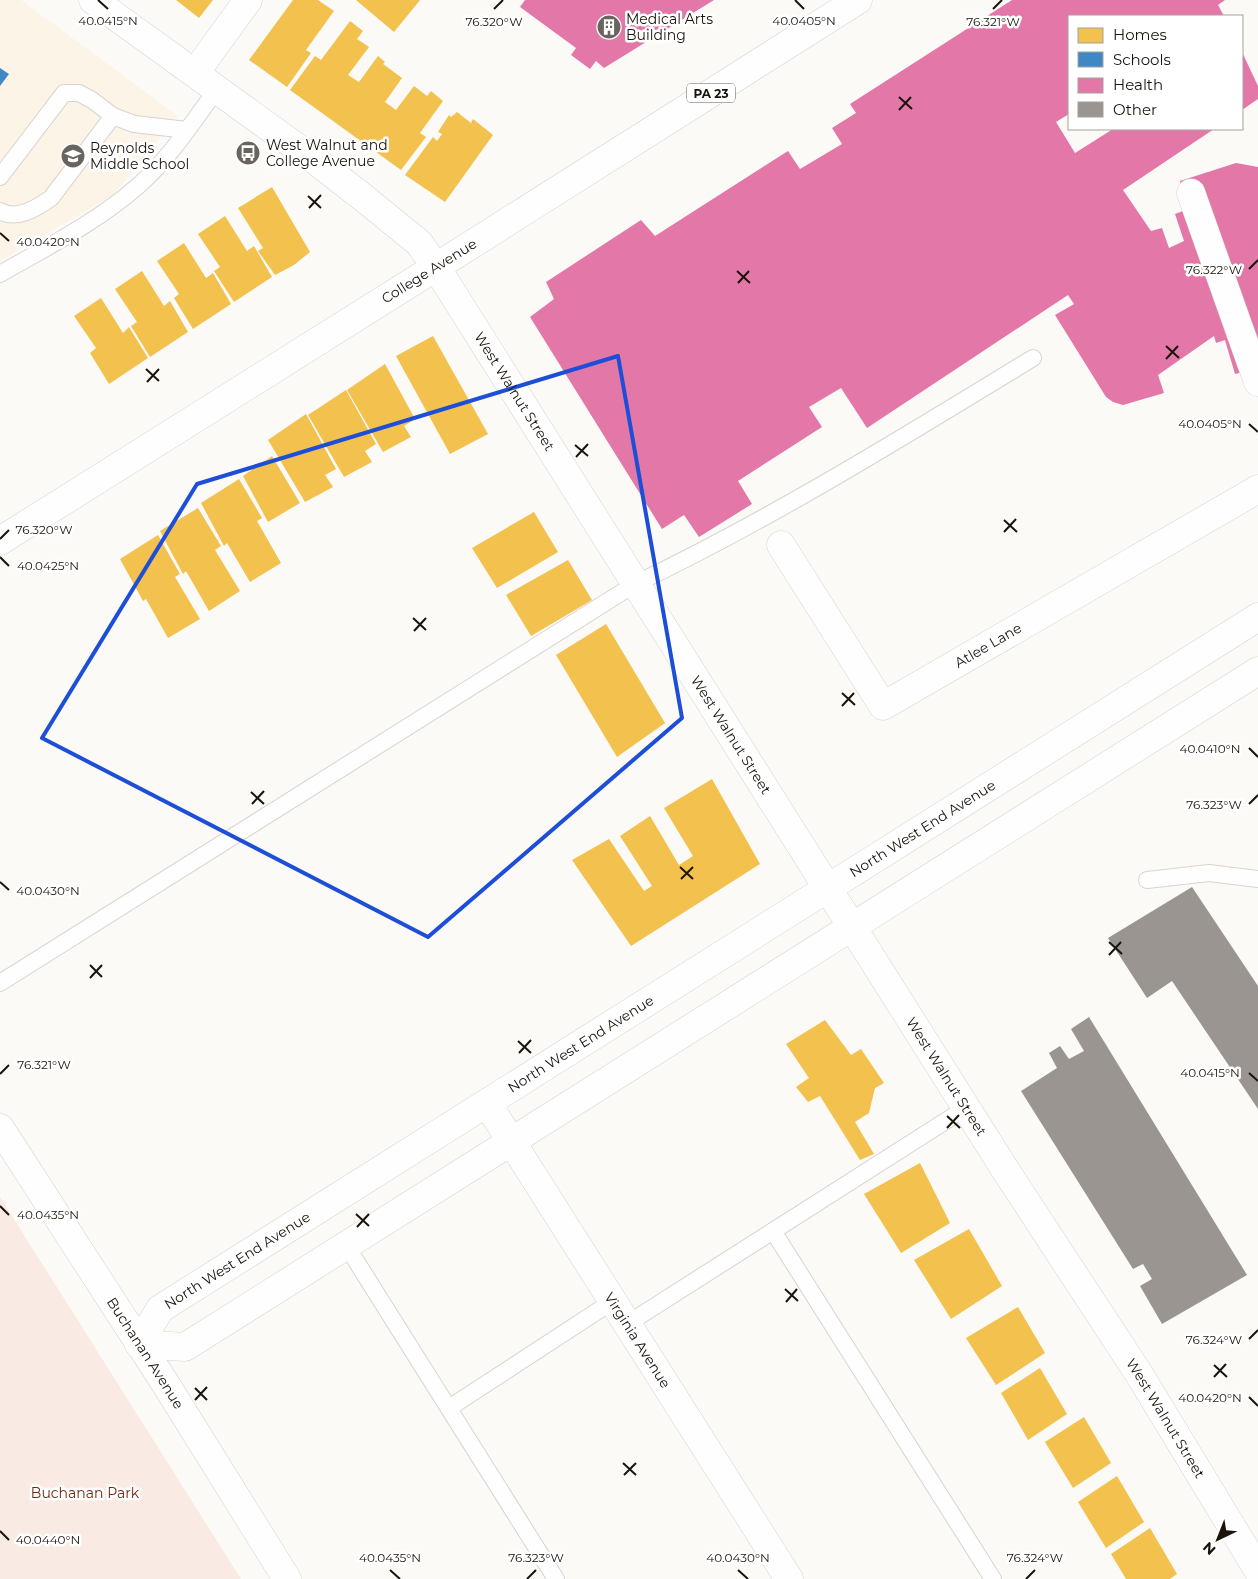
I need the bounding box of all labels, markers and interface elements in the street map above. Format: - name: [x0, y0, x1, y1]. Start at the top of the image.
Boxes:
- place label: Medical Arts Building: [626, 10, 713, 44]
- text: 40.0415°N: [78, 13, 138, 28]
- text: 40.0405°N: [772, 13, 836, 28]
- text: 76.320°W: [465, 14, 523, 29]
- building icon: Medical Arts Building: [596, 14, 622, 40]
- text: 76.321°W: [966, 14, 1020, 29]
- legend: [1068, 15, 1243, 130]
- text: Homes: [1113, 25, 1167, 44]
- text: Schools: [1113, 50, 1171, 69]
- text: Health: [1113, 75, 1163, 94]
- road number: PA 23: [687, 84, 735, 102]
- text: Other: [1113, 100, 1157, 119]
- place label: West Walnut and College Avenue: [266, 136, 388, 170]
- place label: Reynolds Middle School: [90, 139, 189, 173]
- bus stop icon: West Walnut and College Avenue: [235, 140, 261, 166]
- school or university icon: Reynolds Middle School: [60, 143, 86, 169]
- text: 40.0420°N: [16, 234, 80, 249]
- street label: College Avenue: [378, 235, 480, 307]
- text: 76.322°W: [1186, 262, 1242, 277]
- street label: West Walnut Street: [470, 329, 559, 454]
- text: 40.0405°N: [1178, 416, 1242, 431]
- text: 76.320°W: [15, 522, 73, 537]
- text: 40.0425°N: [17, 558, 79, 573]
- street label: Atlee Lane: [951, 619, 1025, 672]
- street label: West Walnut Street: [687, 672, 775, 798]
- text: 40.0410°N: [1180, 741, 1240, 756]
- street label: North West End Avenue: [846, 776, 999, 881]
- text: 76.323°W: [1186, 797, 1242, 812]
- text: 40.0430°N: [16, 883, 80, 898]
- street label: North West End Avenue: [504, 991, 657, 1097]
- street label: West Walnut Street: [902, 1014, 991, 1140]
- text: 76.321°W: [17, 1057, 71, 1072]
- text: 40.0415°N: [1180, 1065, 1240, 1080]
- text: 40.0435°N: [17, 1207, 79, 1222]
- street label: North West End Avenue: [161, 1208, 314, 1313]
- street label: Virginia Avenue: [600, 1289, 675, 1392]
- street label: Buchanan Avenue: [103, 1294, 188, 1412]
- text: 76.324°W: [1186, 1332, 1242, 1347]
- street label: West Walnut Street: [1122, 1355, 1209, 1482]
- text: 40.0420°N: [1178, 1390, 1242, 1405]
- park label: Buchanan Park: [31, 1484, 140, 1502]
- north arrow: [1193, 1514, 1243, 1564]
- text: 40.0440°N: [16, 1532, 80, 1547]
- text: N: [1199, 1538, 1219, 1559]
- text: 40.0435°N: [359, 1550, 421, 1565]
- text: 76.323°W: [508, 1550, 564, 1565]
- text: 40.0430°N: [706, 1550, 770, 1565]
- text: 76.324°W: [1007, 1550, 1063, 1565]

